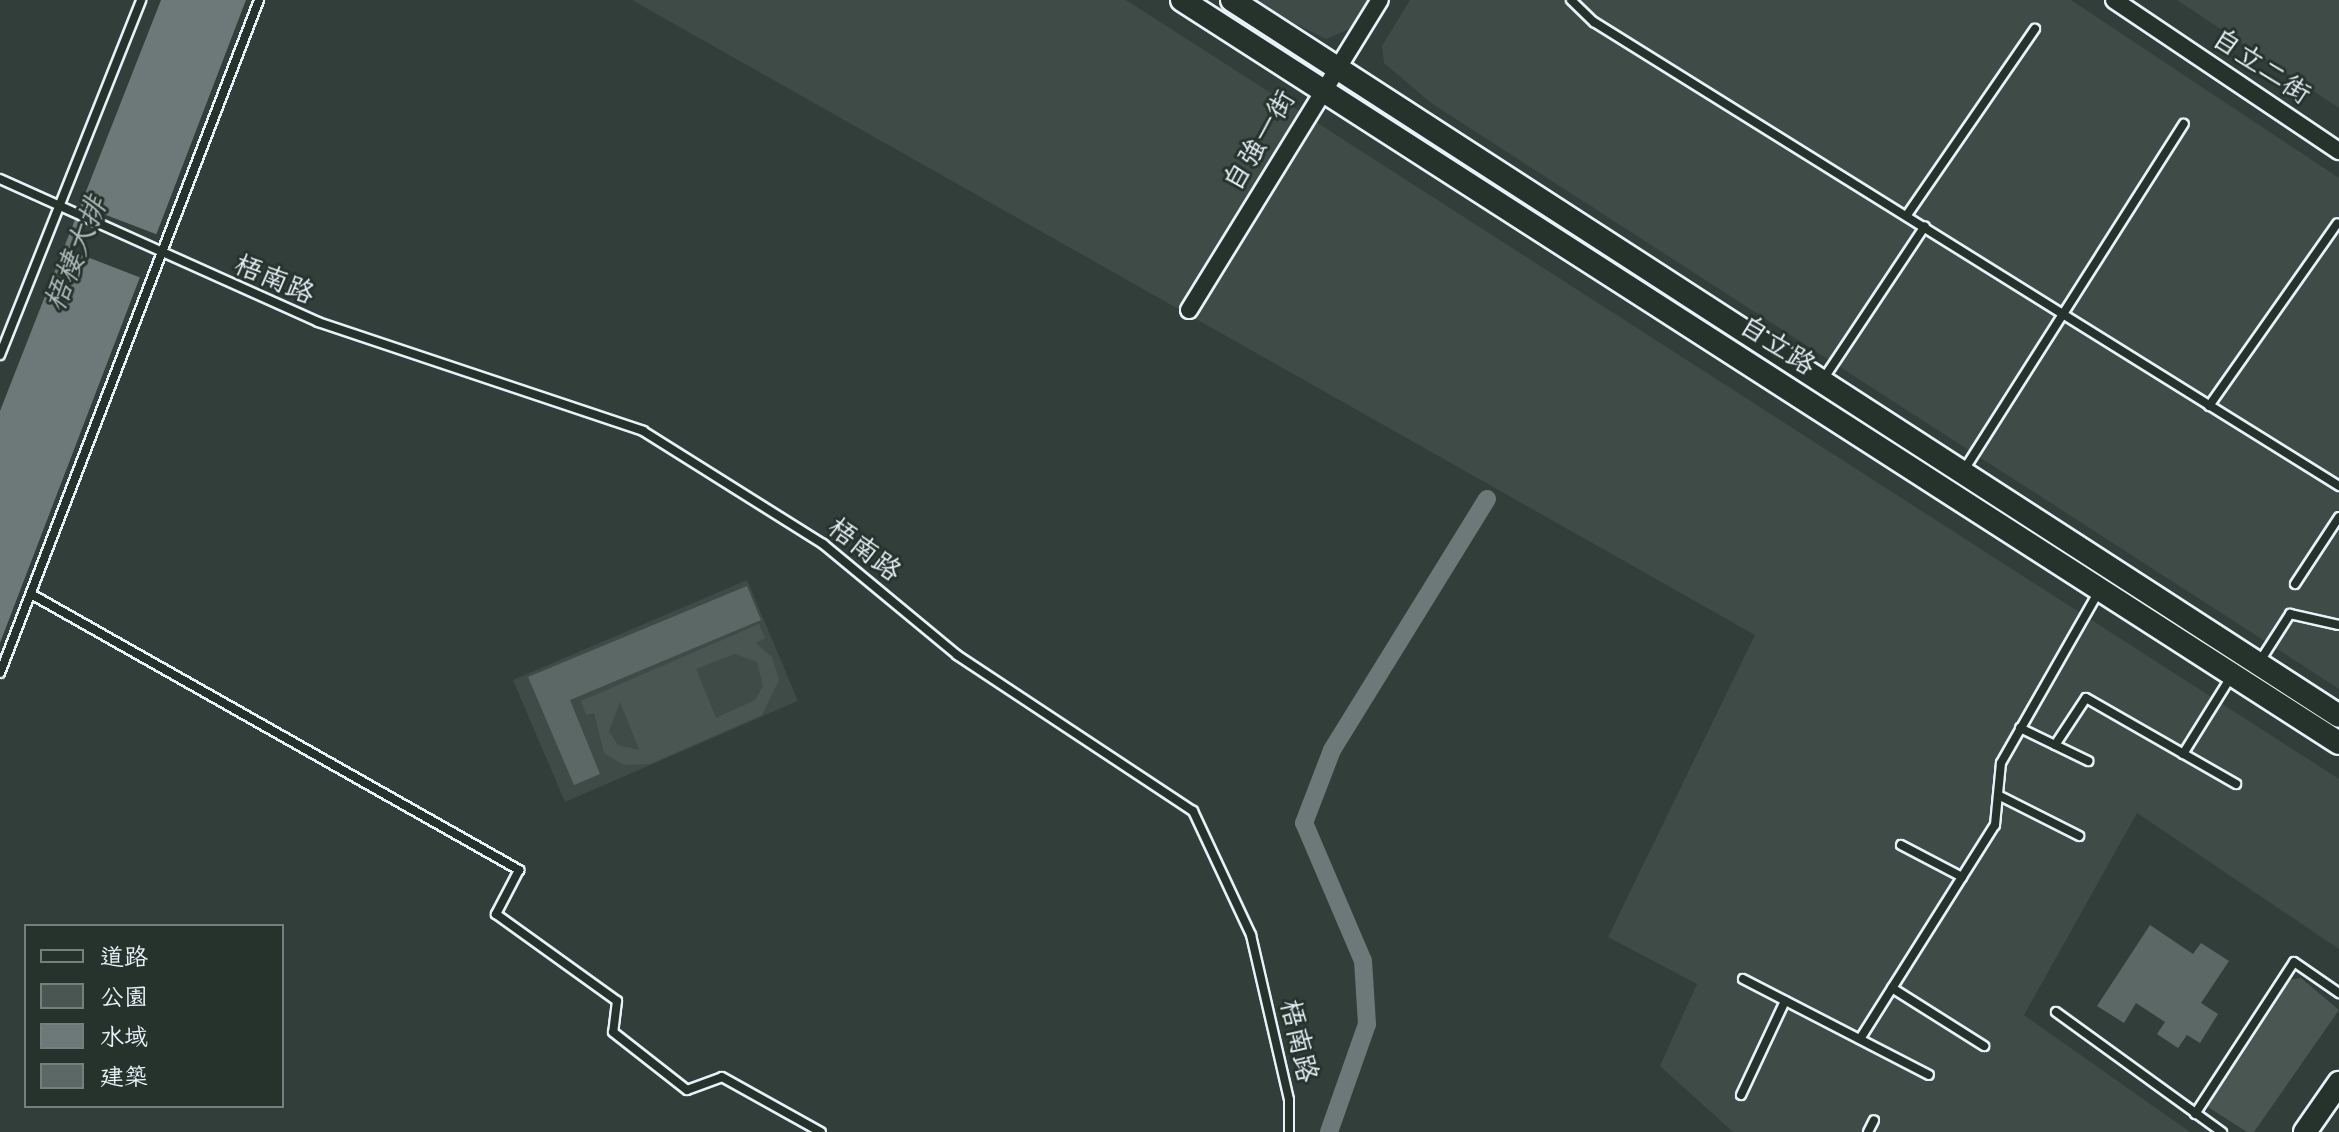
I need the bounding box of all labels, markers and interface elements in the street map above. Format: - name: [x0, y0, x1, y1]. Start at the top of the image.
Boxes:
- street label: 自立二街: [2205, 22, 2317, 112]
- street label: 自強一街: [1217, 84, 1303, 198]
- water label: 梧棲大排: [37, 192, 115, 316]
- street label: 梧南路: [229, 248, 319, 312]
- street label: 自立路: [1733, 309, 1821, 383]
- street label: 梧南路: [821, 511, 907, 589]
- legend: [24, 924, 284, 1108]
- text: 道路: [100, 943, 148, 972]
- text: 公園: [100, 983, 148, 1012]
- street label: 梧南路: [1272, 996, 1324, 1086]
- text: 水域: [100, 1023, 148, 1052]
- text: 建築: [100, 1063, 148, 1092]

